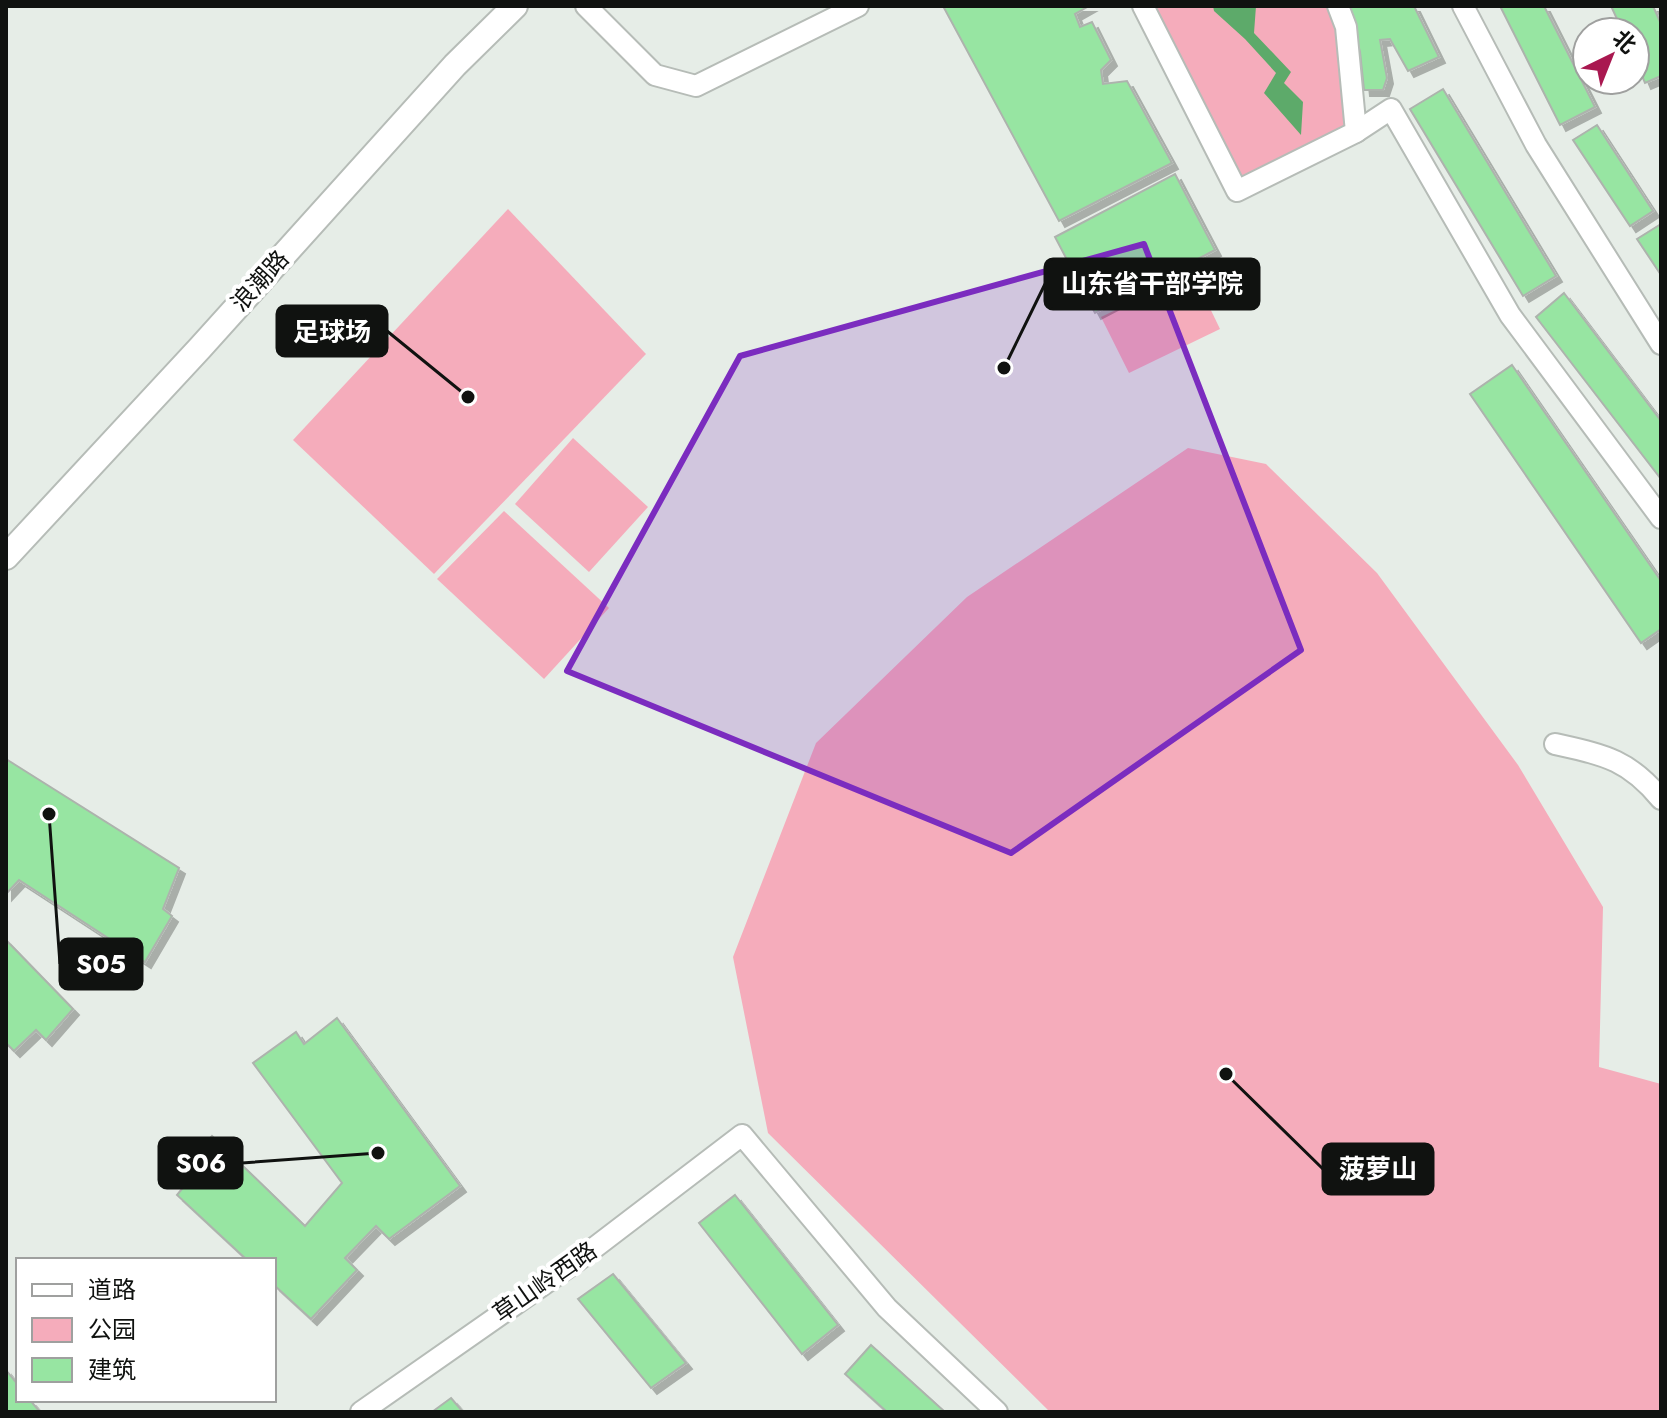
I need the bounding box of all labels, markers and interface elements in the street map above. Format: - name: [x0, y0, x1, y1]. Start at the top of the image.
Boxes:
- north arrow: [1571, 16, 1651, 96]
- text: 北: [1606, 22, 1644, 61]
- street label: 浪潮路: [223, 242, 297, 319]
- callout: 山东省干部学院: [1045, 259, 1259, 309]
- text: 山东省干部学院: [1061, 265, 1243, 303]
- callout: 足球场: [277, 306, 387, 356]
- text: 足球场: [293, 313, 371, 351]
- callout: S05: [60, 939, 142, 989]
- text: S05: [76, 945, 126, 983]
- callout: S06: [159, 1138, 242, 1188]
- text: S06: [176, 1144, 226, 1182]
- callout: 菠萝山: [1323, 1144, 1433, 1194]
- text: 菠萝山: [1339, 1150, 1417, 1188]
- street label: 草山岭西路: [486, 1233, 604, 1330]
- legend: [16, 1258, 276, 1402]
- text: 道路: [88, 1272, 136, 1307]
- text: 公园: [88, 1312, 136, 1347]
- text: 建筑: [88, 1352, 136, 1387]

